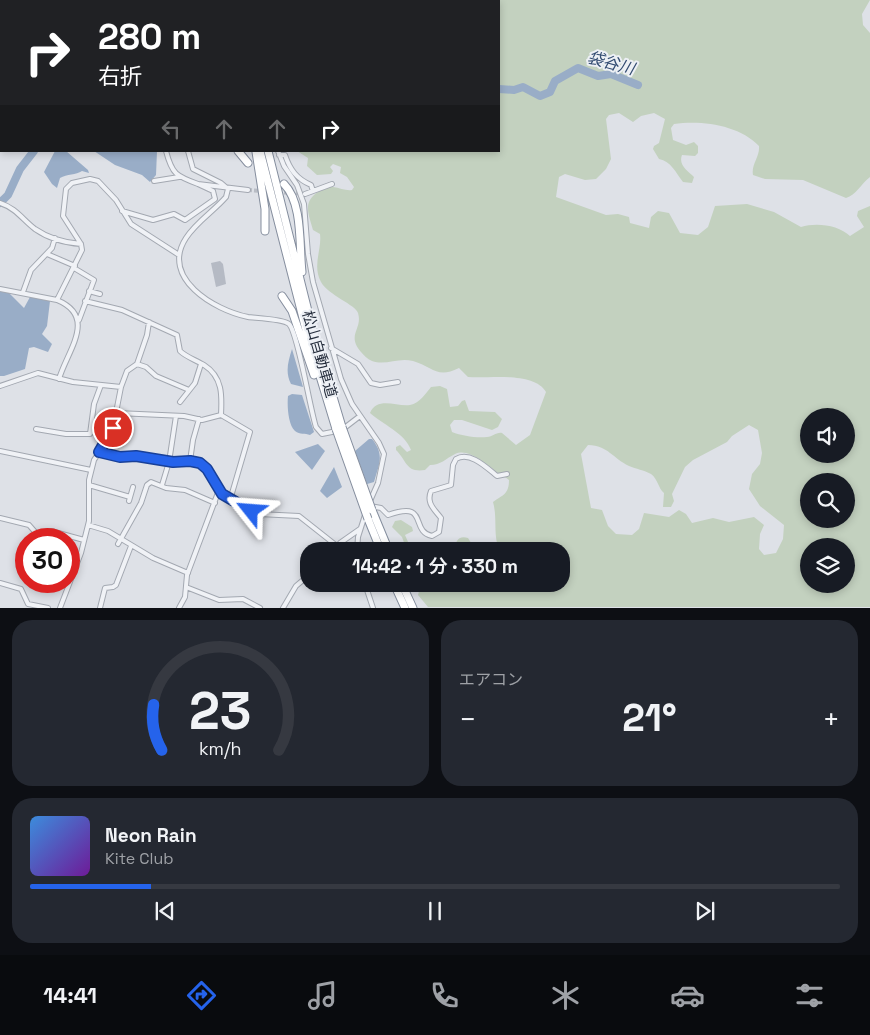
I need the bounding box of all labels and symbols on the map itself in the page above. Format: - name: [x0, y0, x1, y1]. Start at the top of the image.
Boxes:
- water label: 袋谷川: [585, 47, 639, 80]
- street label: 松山自動車道: [298, 308, 342, 400]
- pin: [92, 407, 134, 449]
- position arrow: [224, 484, 276, 536]
- speed limit sign: 30: [15, 528, 80, 593]

